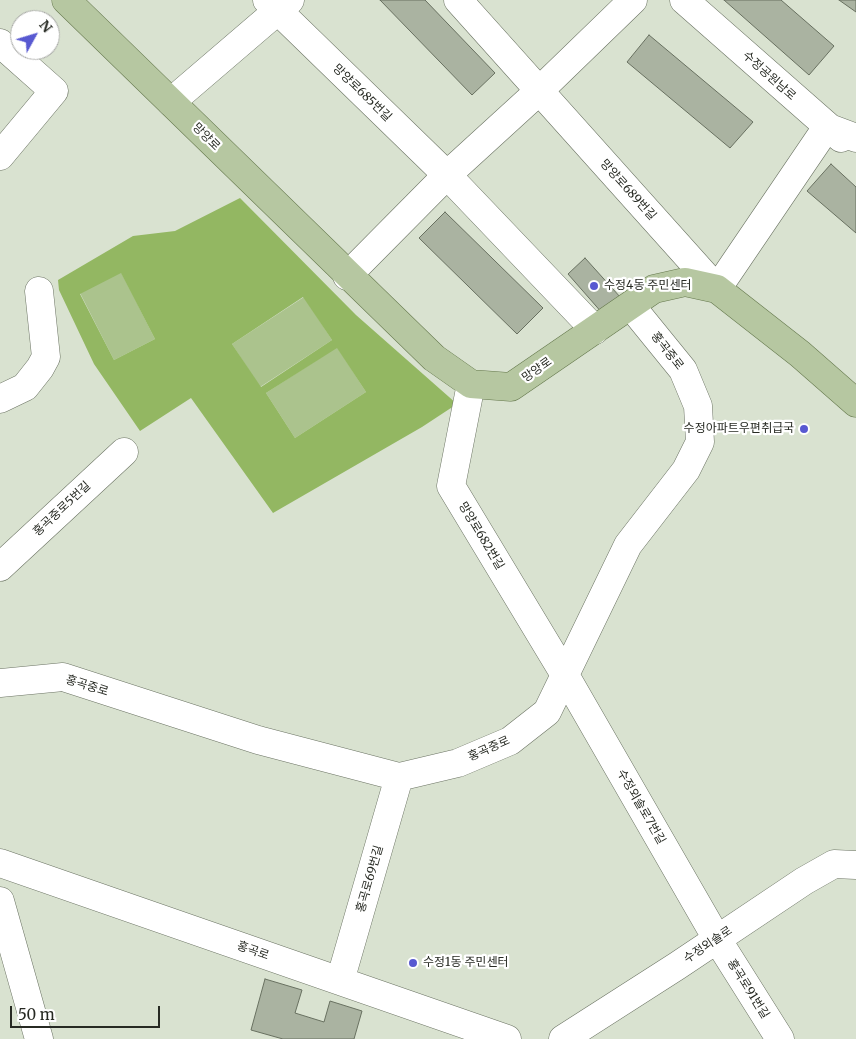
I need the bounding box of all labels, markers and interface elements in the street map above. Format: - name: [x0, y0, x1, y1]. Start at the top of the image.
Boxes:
- north arrow: [10, 10, 60, 60]
- text: N: [35, 16, 56, 36]
- street label: 수정공원남로: [740, 48, 798, 104]
- street label: 망양로685번길: [330, 61, 394, 125]
- street label: 망양로: [189, 120, 223, 154]
- street label: 망양로689번길: [597, 157, 659, 223]
- place label: 수정4동 주민센터: [604, 279, 692, 293]
- marker: 수정4동 주민센터: [588, 280, 600, 292]
- street label: 홍곡중로: [648, 329, 686, 373]
- street label: 망양로: [519, 355, 555, 385]
- place label: 수정아파트우편취급국: [684, 422, 794, 436]
- marker: 수정아파트우편취급국: [798, 423, 810, 435]
- street label: 홍곡중로5번길: [30, 479, 94, 539]
- street label: 망양로682번길: [455, 500, 507, 572]
- street label: 홍곡중로: [64, 673, 110, 699]
- street label: 홍곡중로: [466, 733, 512, 765]
- street label: 수정외솔로7번길: [614, 767, 668, 847]
- street label: 홍곡로69번길: [354, 844, 386, 914]
- street label: 수정외솔로: [681, 924, 735, 966]
- street label: 홍곡로: [235, 939, 271, 963]
- place label: 수정1동 주민센터: [423, 956, 509, 970]
- marker: 수정1동 주민센터: [407, 957, 419, 969]
- street label: 홍곡로91번길: [724, 957, 772, 1021]
- scale bar: [12, 996, 162, 1028]
- text: 50 m: [18, 1005, 55, 1024]

